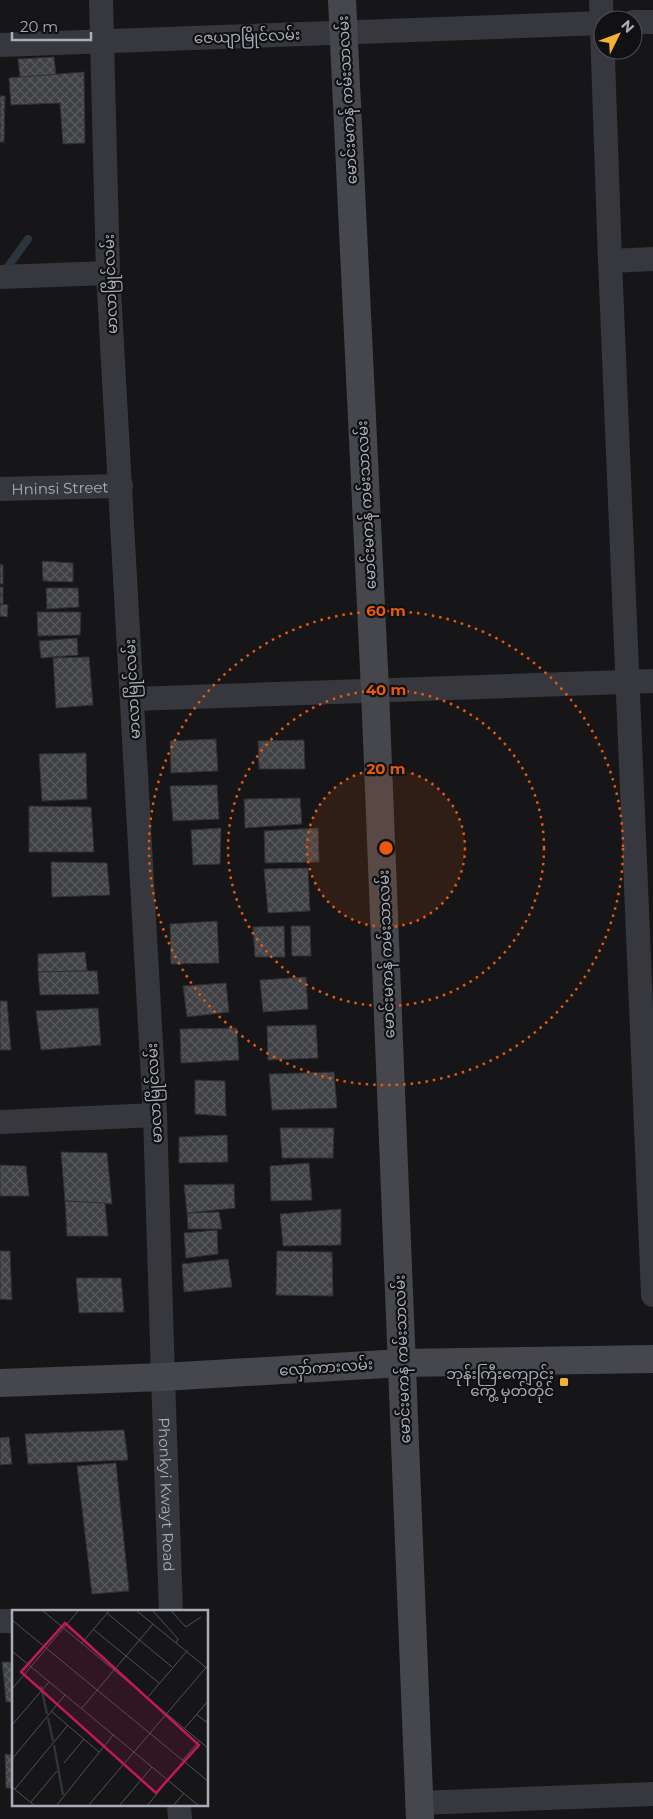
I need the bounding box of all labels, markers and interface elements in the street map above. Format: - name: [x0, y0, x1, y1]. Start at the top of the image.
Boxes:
- scale bar: [12, 10, 91, 42]
- north arrow: [593, 10, 643, 60]
- street label: မောင်းမကန် ကမ်းသာလမ်း: [333, 15, 364, 185]
- text: N: [617, 16, 638, 37]
- text: 20 m: [20, 17, 58, 36]
- street label: ဇေယျာမြိုင်လမ်း: [193, 25, 301, 50]
- street label: မာလာမြိုင်လမ်း: [99, 234, 124, 334]
- street label: မောင်းမကန် ကမ်းသာလမ်း: [352, 420, 383, 590]
- street label: Hninsi Street: [11, 477, 109, 498]
- text: 60 m: [366, 601, 406, 620]
- street label: မာလာမြိုင်လမ်း: [120, 638, 147, 740]
- text: 40 m: [366, 680, 406, 699]
- text: 20 m: [366, 759, 406, 778]
- centre of rings: [377, 839, 395, 857]
- street label: မောင်းမကန် ကမ်းသာလမ်း: [374, 869, 401, 1039]
- street label: မာလာမြိုင်လမ်း: [142, 1042, 169, 1144]
- street label: မောင်းမကန် ကမ်းသာလမ်း: [390, 1274, 417, 1444]
- street label: လှော်ကားလမ်း: [278, 1354, 374, 1383]
- place label: ဘုန်းကြီးကျောင်း ကွေ့ မှတ်တိုင်: [446, 1364, 554, 1403]
- marker: ဘုန်းကြီးကျောင်း ကွေ့ မှတ်တိုင်: [558, 1376, 570, 1388]
- street label: Phonkyi Kwayt Road: [155, 1417, 179, 1572]
- inset map: [12, 1610, 209, 1806]

